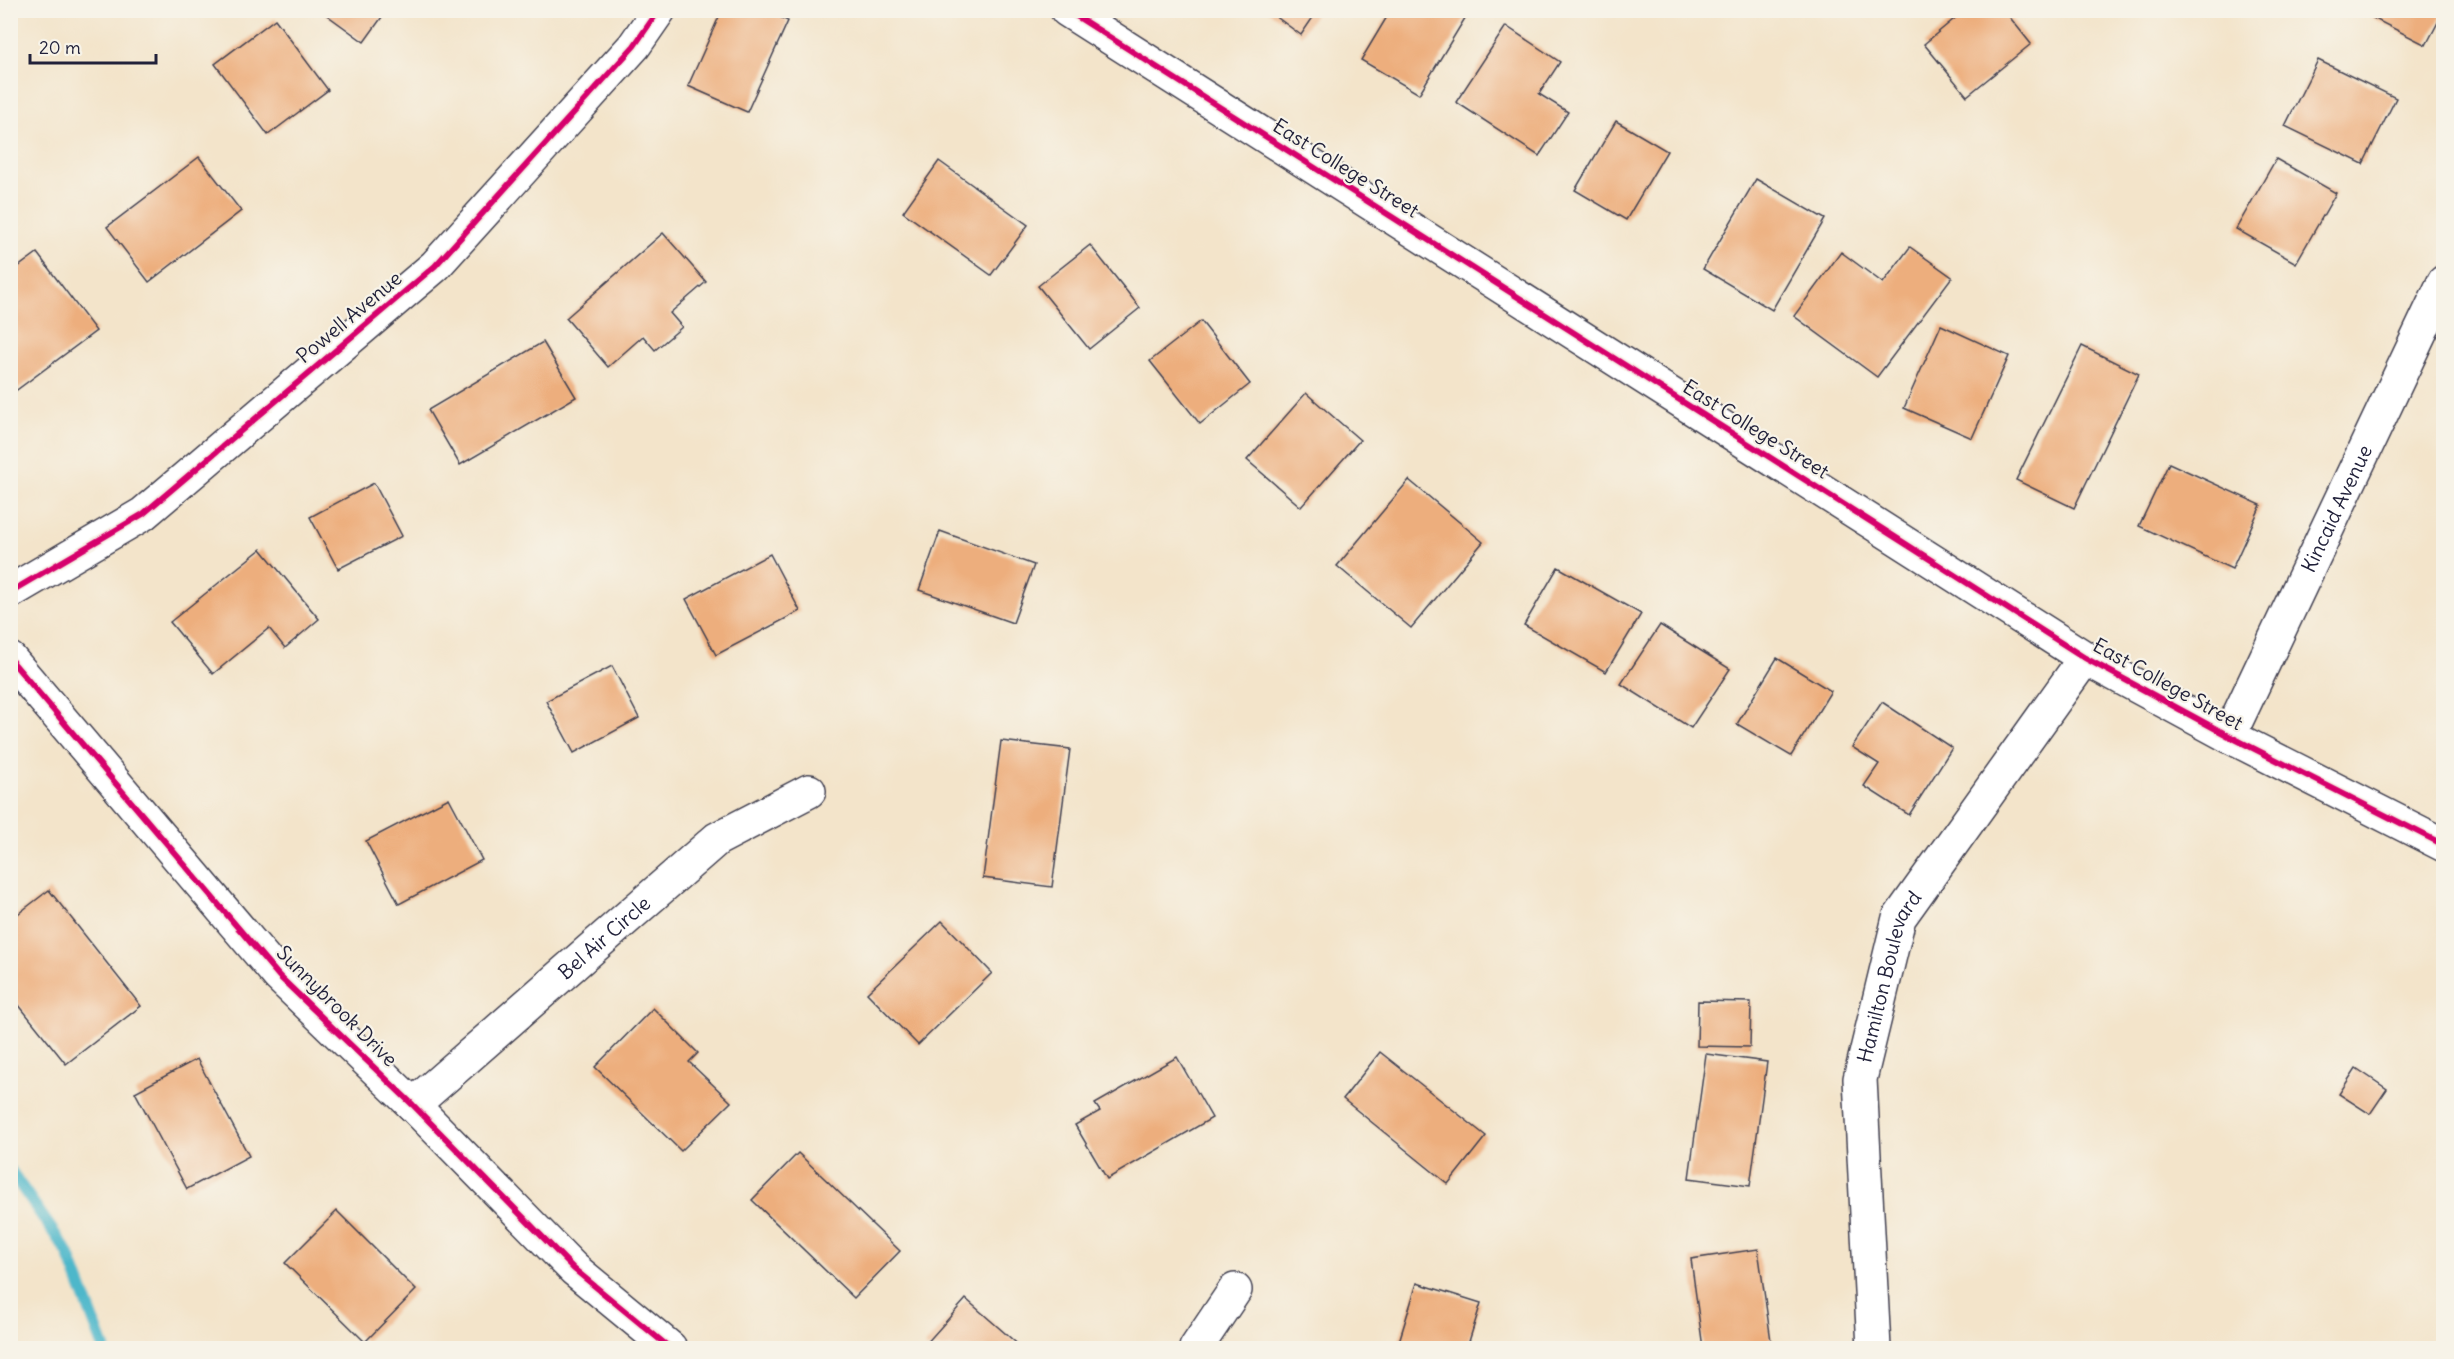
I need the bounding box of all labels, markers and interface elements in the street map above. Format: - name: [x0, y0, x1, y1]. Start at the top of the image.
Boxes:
- scale bar: [30, 27, 156, 65]
- text: 20 m: [39, 36, 81, 59]
- street label: East College Street: [1269, 113, 1424, 223]
- street label: Powell Avenue: [291, 265, 407, 368]
- street label: East College Street: [1679, 374, 1834, 484]
- street label: Kincaid Avenue: [2295, 441, 2377, 576]
- street label: East College Street: [2089, 632, 2248, 735]
- street label: Hamilton Boulevard: [1851, 886, 1927, 1065]
- street label: Bel Air Circle: [553, 890, 655, 984]
- street label: Sunnybrook Drive: [272, 940, 403, 1071]

